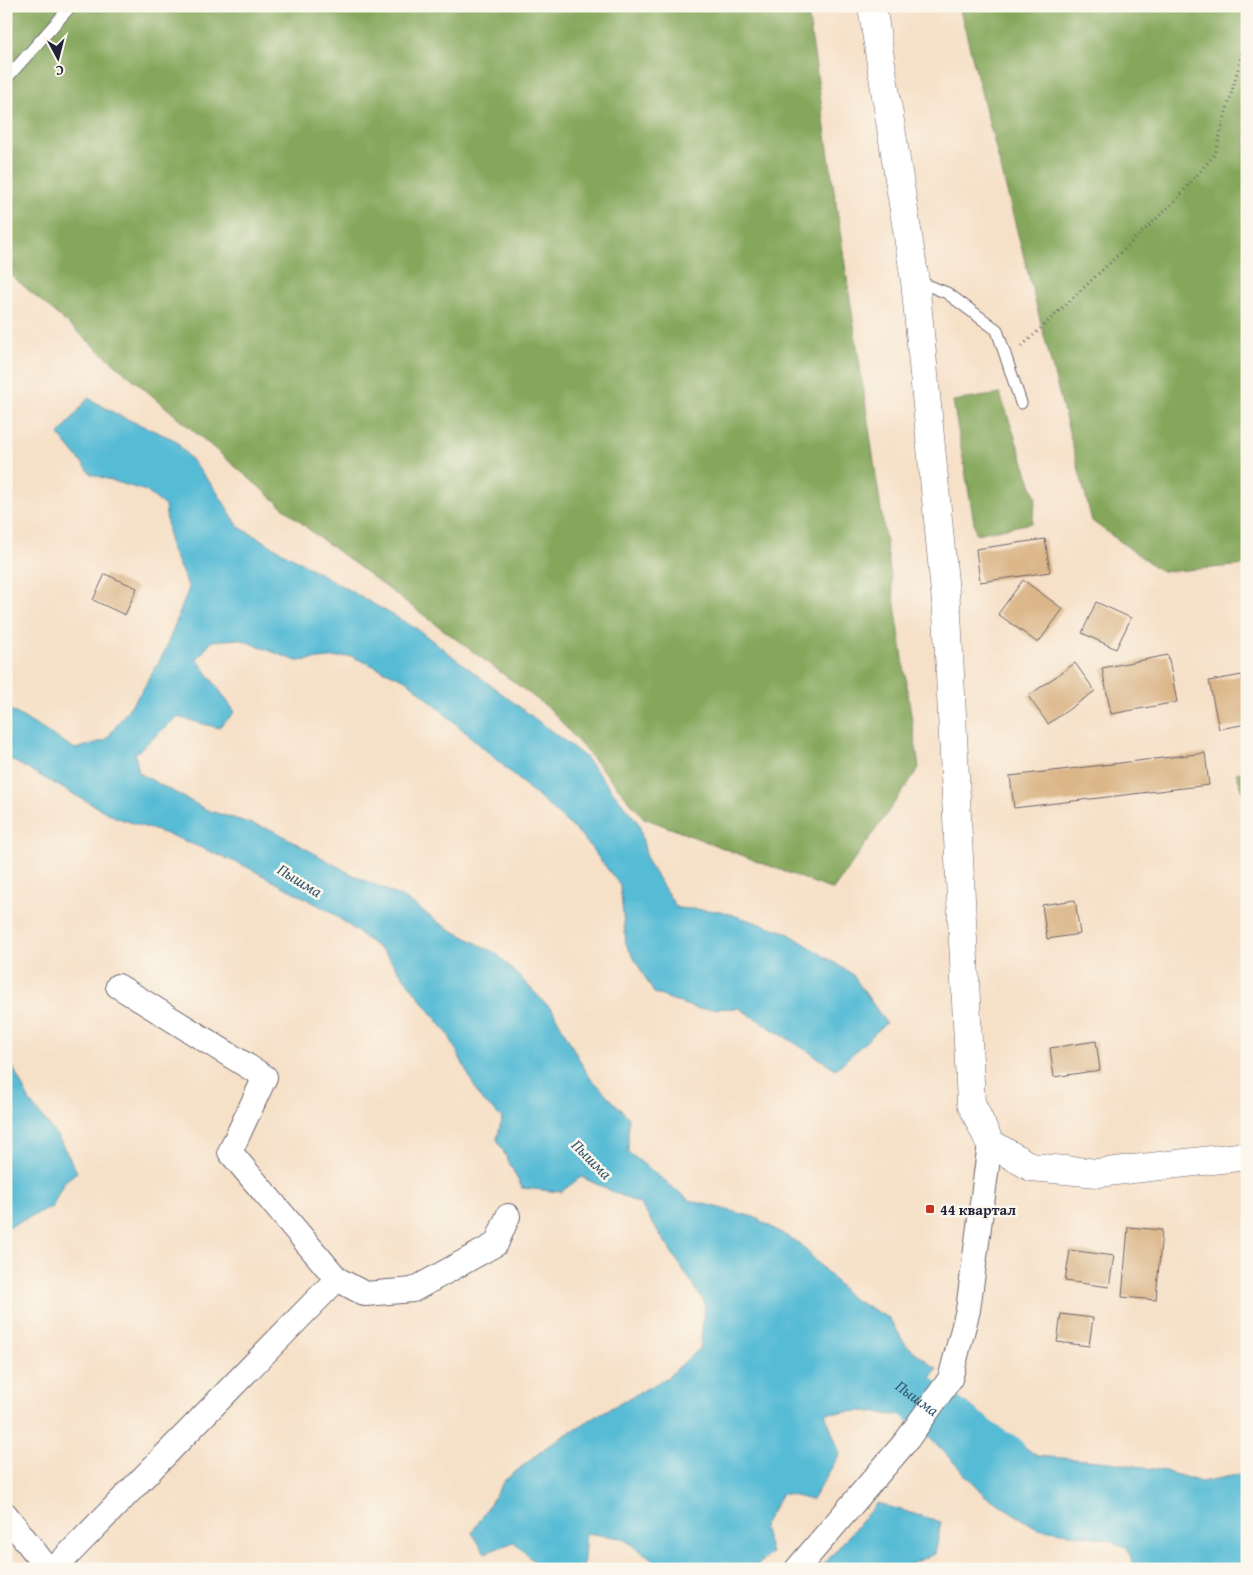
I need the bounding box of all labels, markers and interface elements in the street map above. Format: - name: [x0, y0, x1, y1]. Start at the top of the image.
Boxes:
- north arrow: [32, 32, 82, 82]
- text: С: [54, 60, 65, 81]
- water label: Пышма: [273, 857, 328, 903]
- water label: Пышма: [566, 1133, 618, 1185]
- place label: 44 квартал: [940, 1199, 1016, 1220]
- marker: 44 квартал: [924, 1203, 936, 1215]
- water label: Пышма: [891, 1374, 945, 1422]

